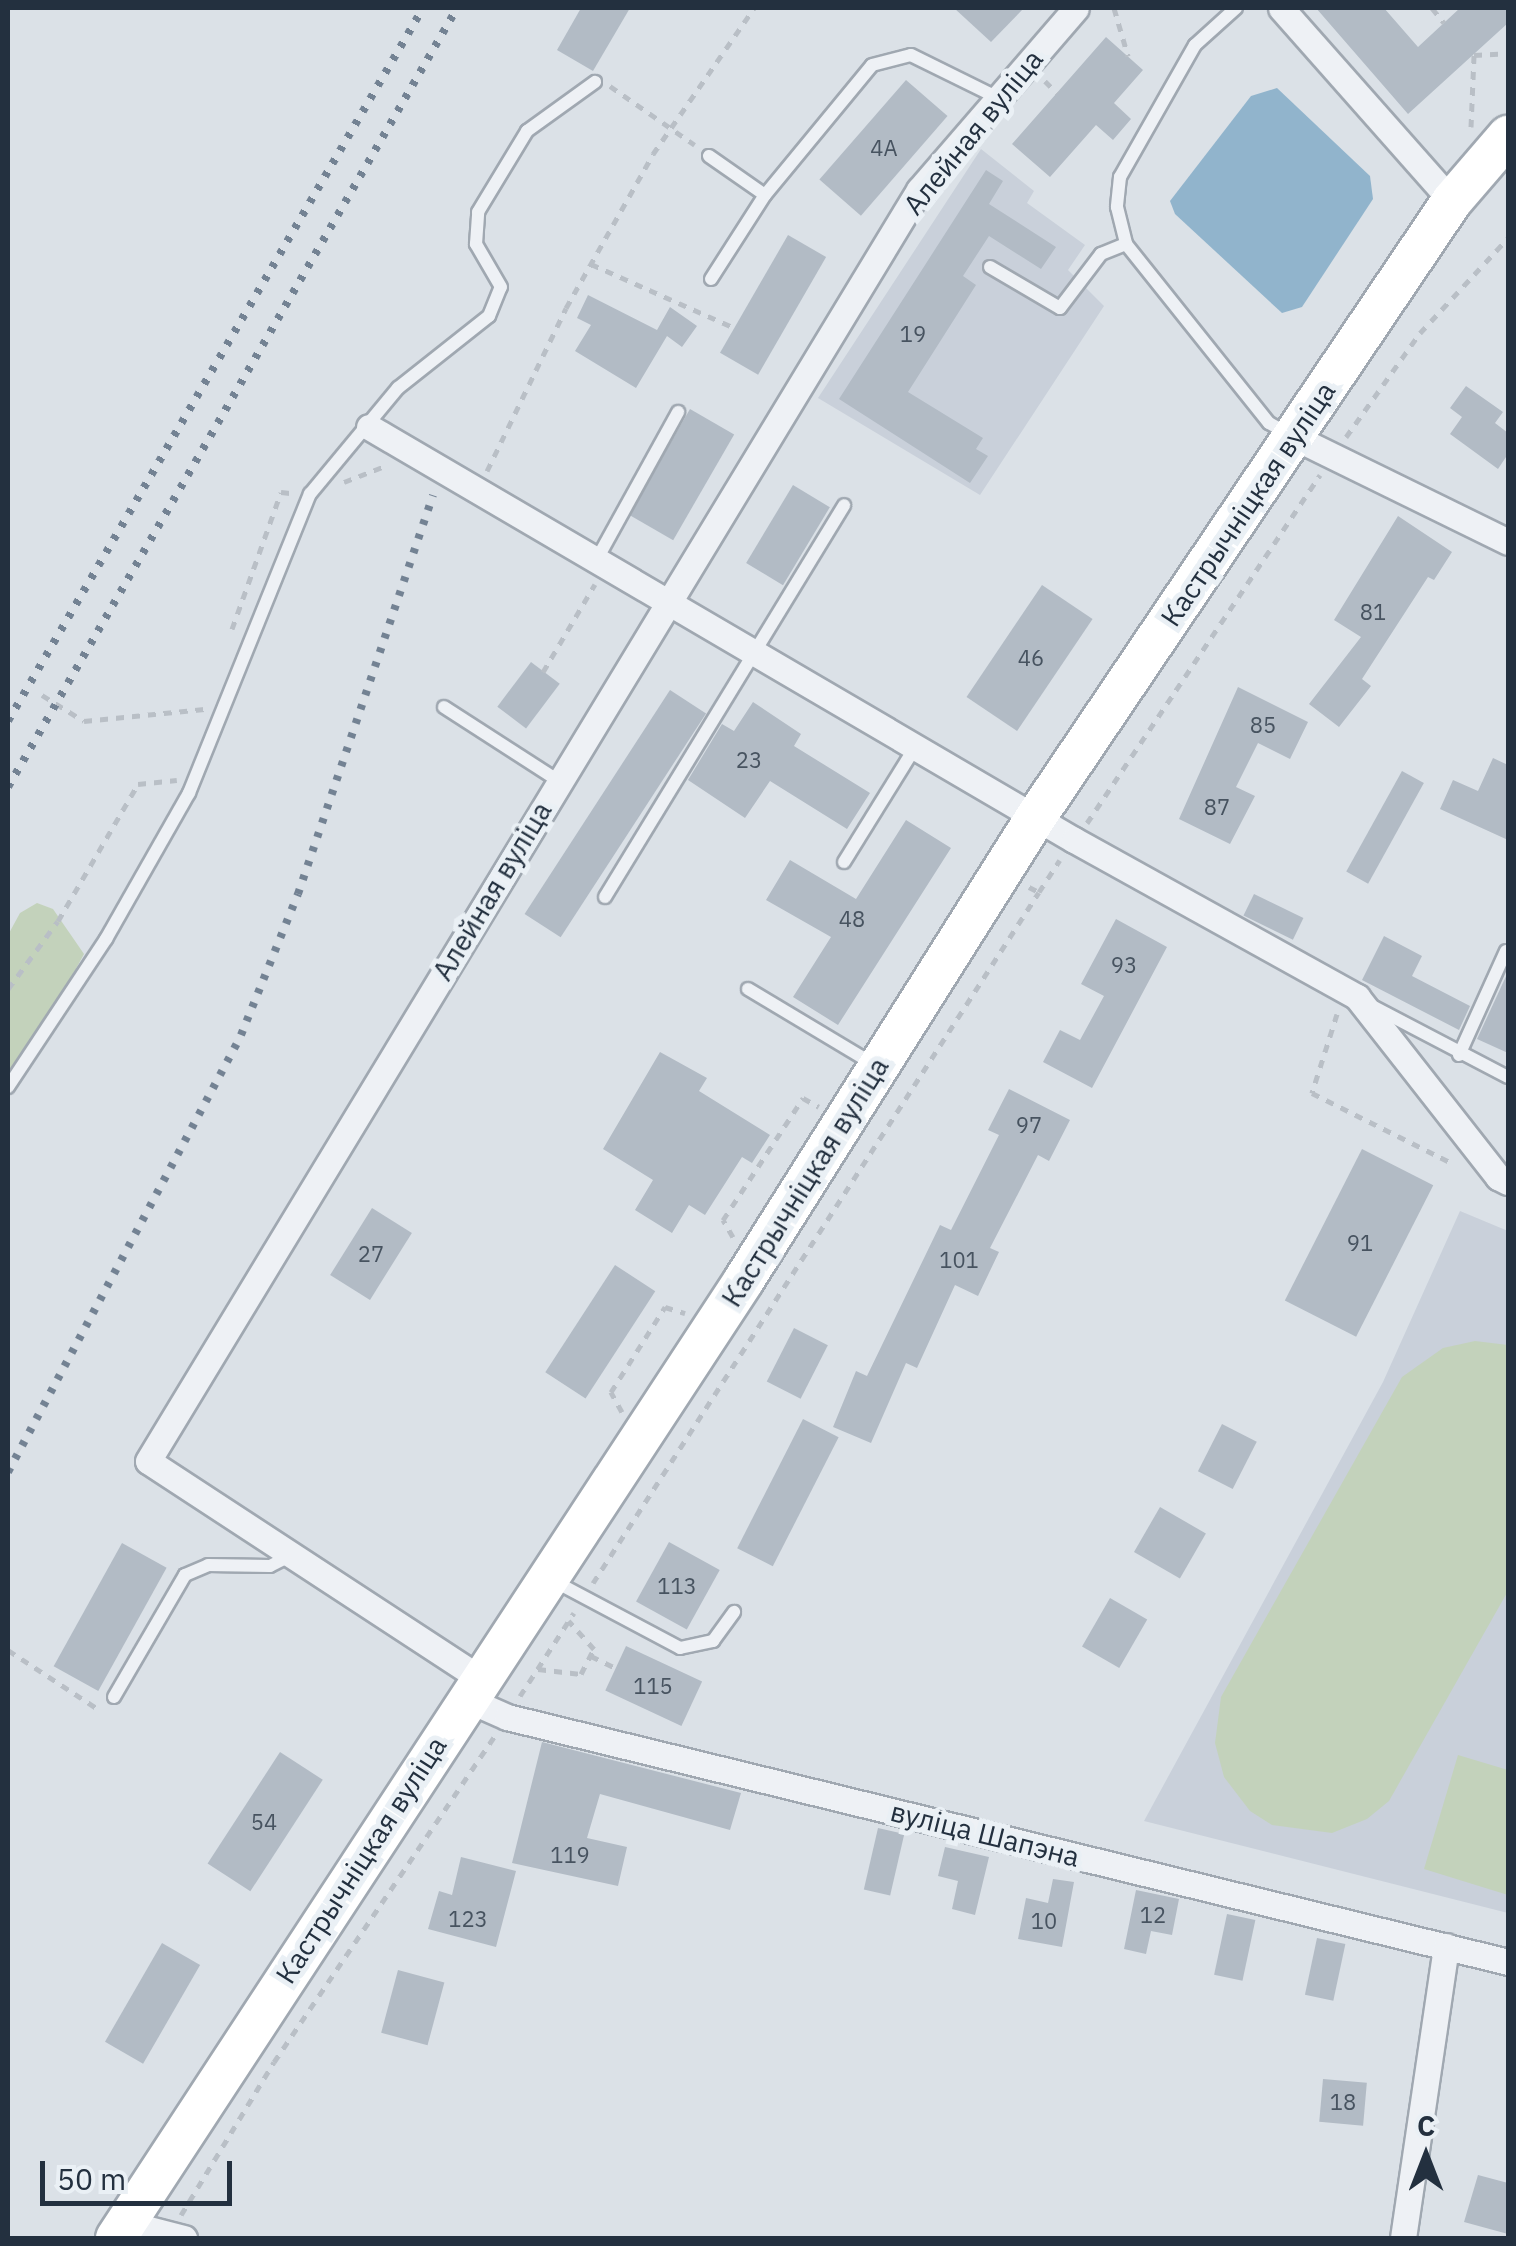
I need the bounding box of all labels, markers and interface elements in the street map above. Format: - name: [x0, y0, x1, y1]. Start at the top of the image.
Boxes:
- street label: Алейная вуліца: [896, 43, 1050, 221]
- house number: 4А: [870, 135, 898, 161]
- house number: 19: [900, 321, 926, 347]
- street label: Кастрычніцкая вуліца: [1154, 375, 1342, 633]
- house number: 81: [1360, 599, 1386, 625]
- house number: 46: [1018, 645, 1044, 671]
- house number: 85: [1250, 712, 1276, 738]
- house number: 23: [736, 747, 762, 773]
- house number: 87: [1204, 794, 1230, 820]
- street label: Алейная вуліца: [425, 796, 559, 986]
- house number: 48: [839, 906, 865, 932]
- house number: 93: [1111, 952, 1137, 978]
- street label: Кастрычніцкая вуліца: [715, 1051, 895, 1313]
- house number: 97: [1016, 1112, 1042, 1138]
- house number: 91: [1347, 1230, 1373, 1256]
- house number: 27: [358, 1241, 384, 1267]
- house number: 101: [939, 1247, 979, 1273]
- house number: 113: [657, 1573, 697, 1599]
- house number: 115: [633, 1673, 673, 1699]
- street label: Кастрычніцкая вуліца: [269, 1730, 453, 1990]
- street label: вуліца Шапэна: [887, 1794, 1083, 1874]
- house number: 54: [251, 1809, 277, 1835]
- house number: 119: [550, 1842, 590, 1868]
- house number: 12: [1140, 1902, 1166, 1928]
- house number: 123: [448, 1906, 488, 1932]
- house number: 10: [1031, 1908, 1057, 1934]
- house number: 18: [1330, 2089, 1356, 2115]
- north arrow: [1376, 2106, 1476, 2206]
- text: С: [1417, 2107, 1435, 2144]
- scale bar: [45, 2141, 238, 2203]
- text: 50 m: [57, 2159, 126, 2198]

